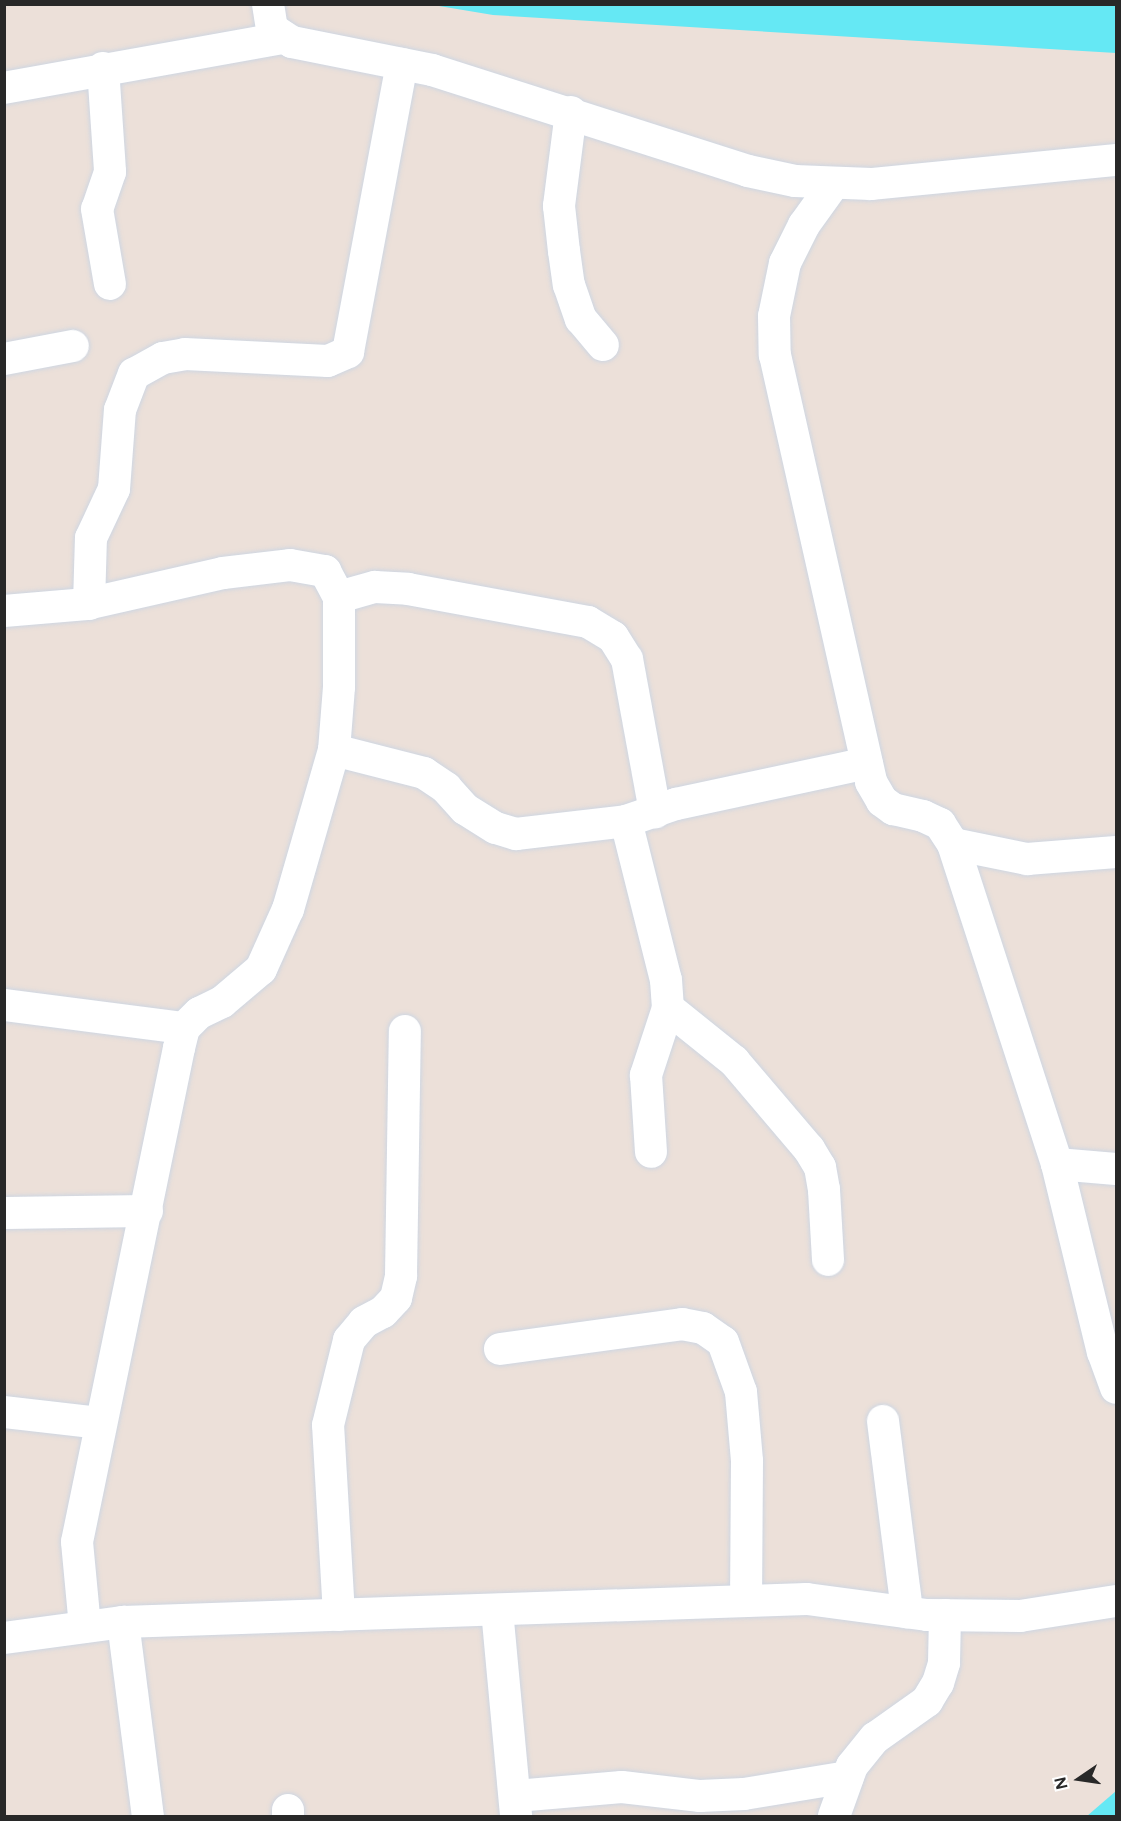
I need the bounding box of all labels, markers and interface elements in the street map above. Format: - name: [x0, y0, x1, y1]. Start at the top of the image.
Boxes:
- north arrow: [1049, 1749, 1109, 1809]
- text: N: [1050, 1775, 1072, 1791]

